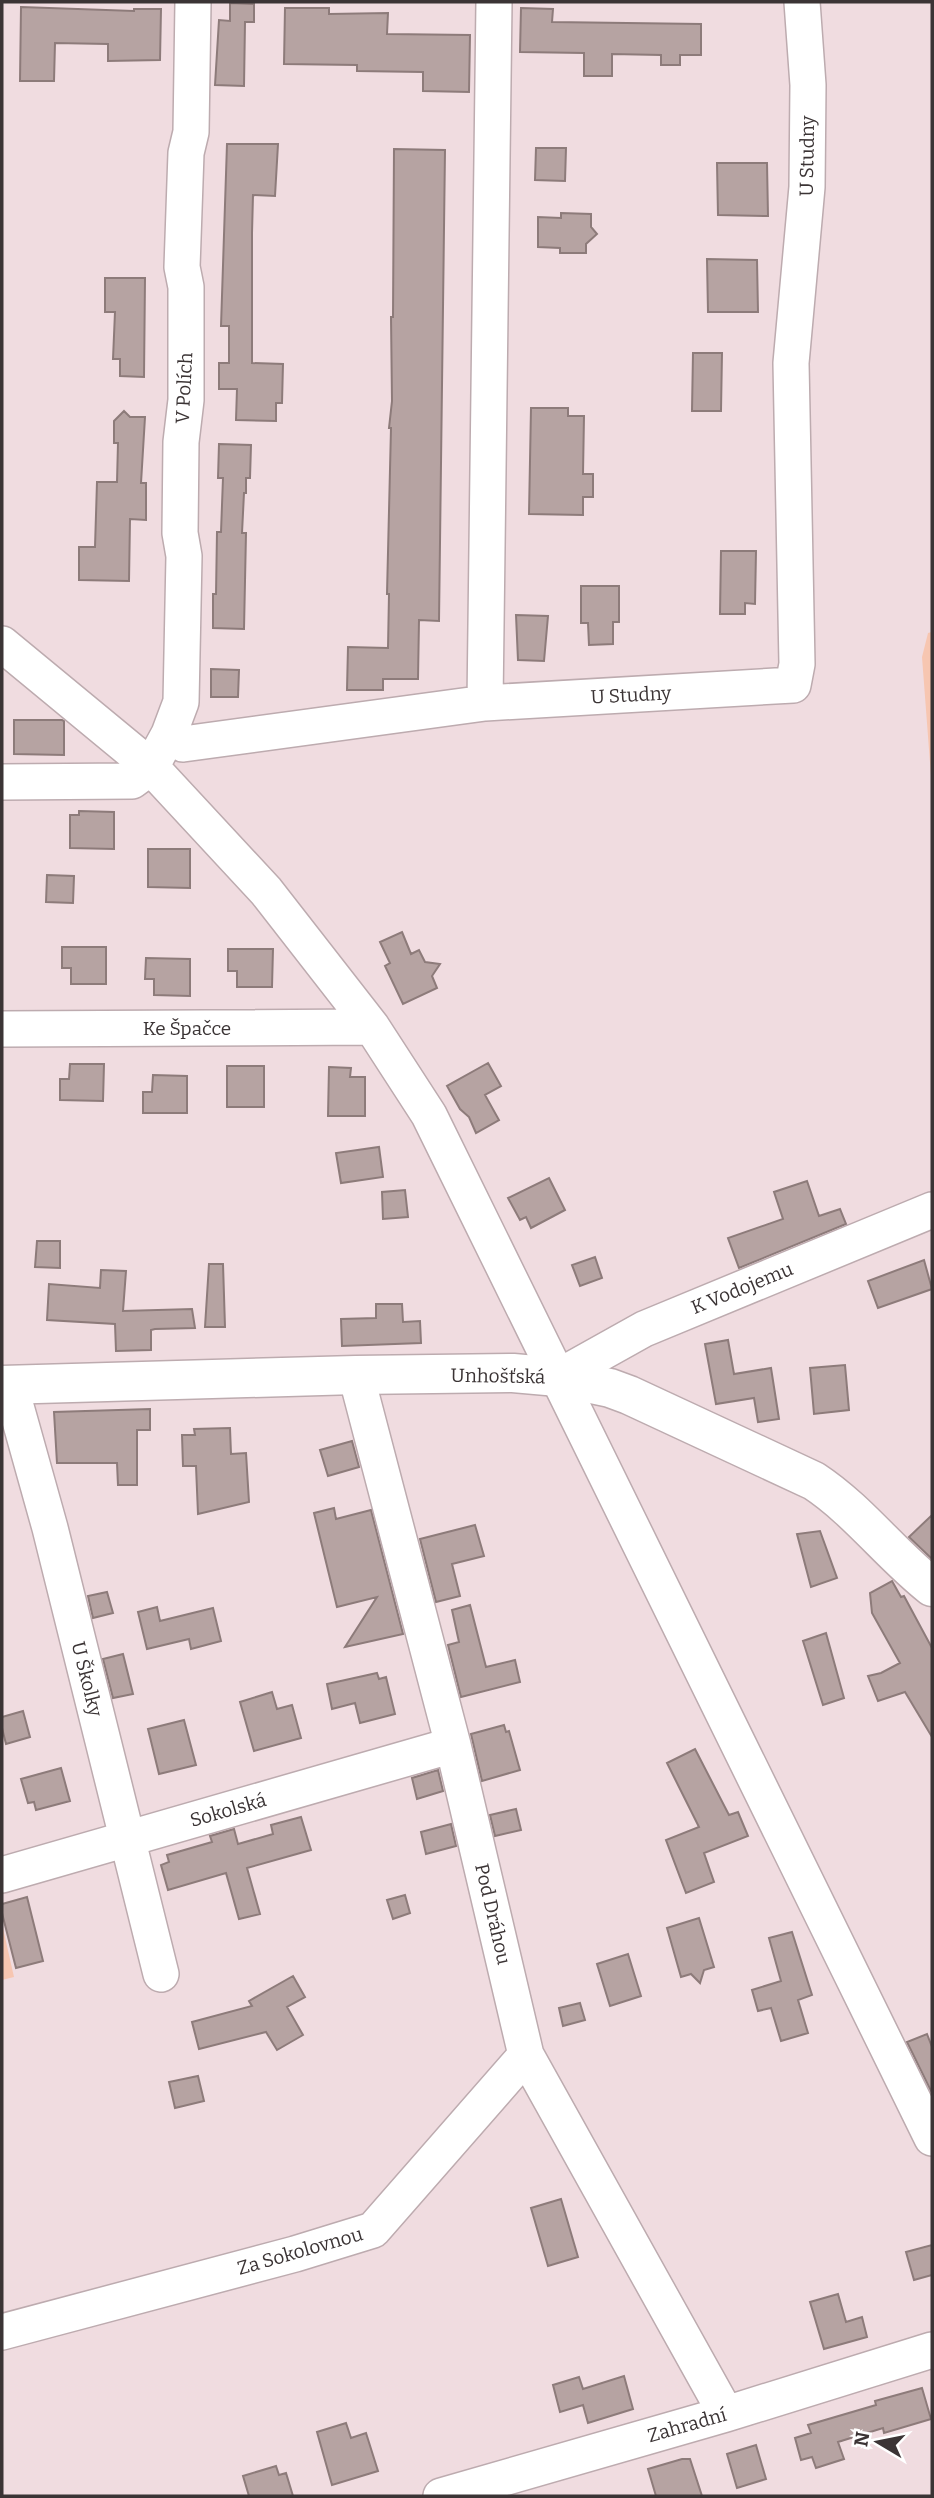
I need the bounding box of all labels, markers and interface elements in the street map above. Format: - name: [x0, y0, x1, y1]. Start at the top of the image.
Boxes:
- street label: U Studny: [795, 115, 819, 197]
- street label: V Polích: [171, 352, 197, 424]
- street label: U Studny: [590, 681, 673, 709]
- street label: Ke Špačce: [143, 1017, 231, 1040]
- street label: K Vodojemu: [688, 1257, 796, 1319]
- street label: Unhošťská: [450, 1364, 546, 1388]
- street label: U Školky: [67, 1639, 108, 1720]
- street label: Sokolská: [187, 1788, 269, 1832]
- street label: Pod Dráhou: [470, 1861, 516, 1967]
- street label: Za Sokolovnou: [234, 2222, 366, 2280]
- street label: Zahradní: [645, 2403, 729, 2447]
- north arrow: [843, 2407, 913, 2477]
- text: N: [849, 2430, 874, 2448]

